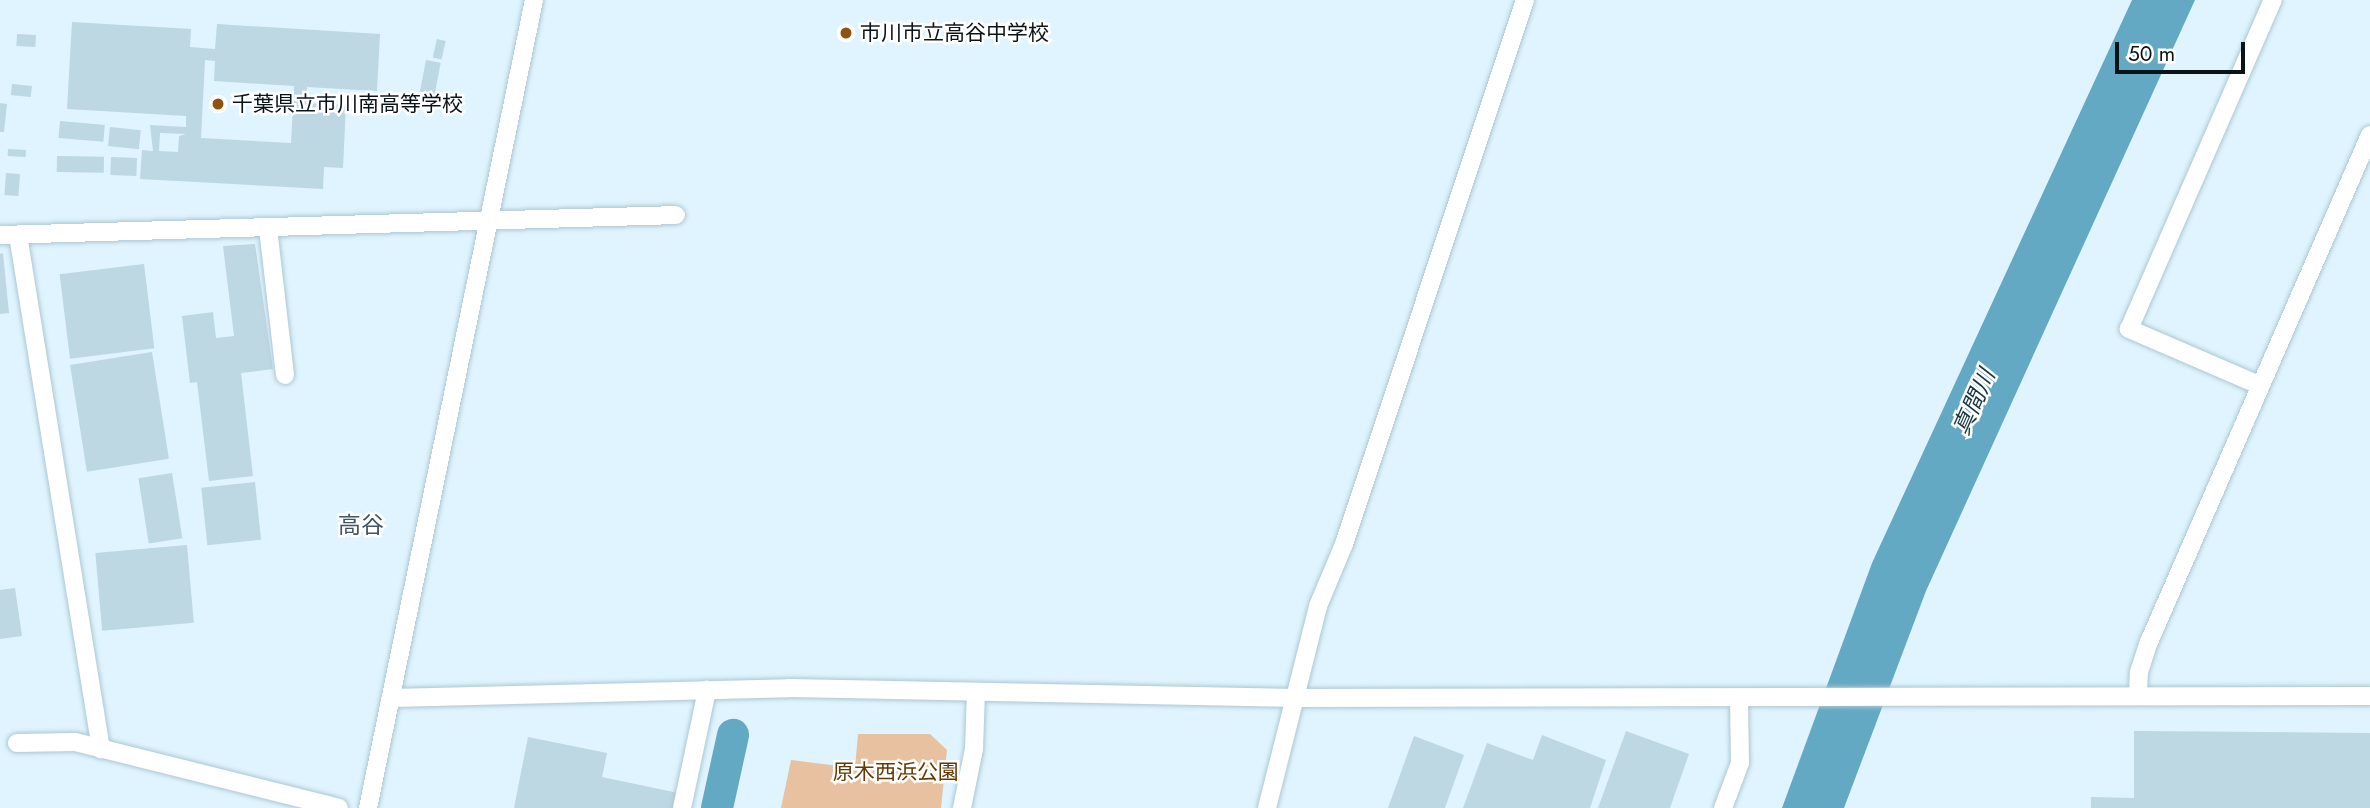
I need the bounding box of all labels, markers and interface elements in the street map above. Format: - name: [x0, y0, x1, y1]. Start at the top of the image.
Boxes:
- place label: 市川市立高谷中学校: [860, 20, 1049, 46]
- marker: 市川市立高谷中学校: [838, 25, 854, 41]
- scale bar: [2118, 28, 2248, 72]
- text: 50 m: [2128, 39, 2175, 69]
- place label: 千葉県立市川南高等学校: [232, 91, 463, 117]
- marker: 千葉県立市川南高等学校: [210, 96, 226, 112]
- water label: 真間川: [1947, 365, 2001, 439]
- district label: 高谷: [338, 511, 384, 539]
- park label: 原木西浜公園: [833, 759, 959, 785]

